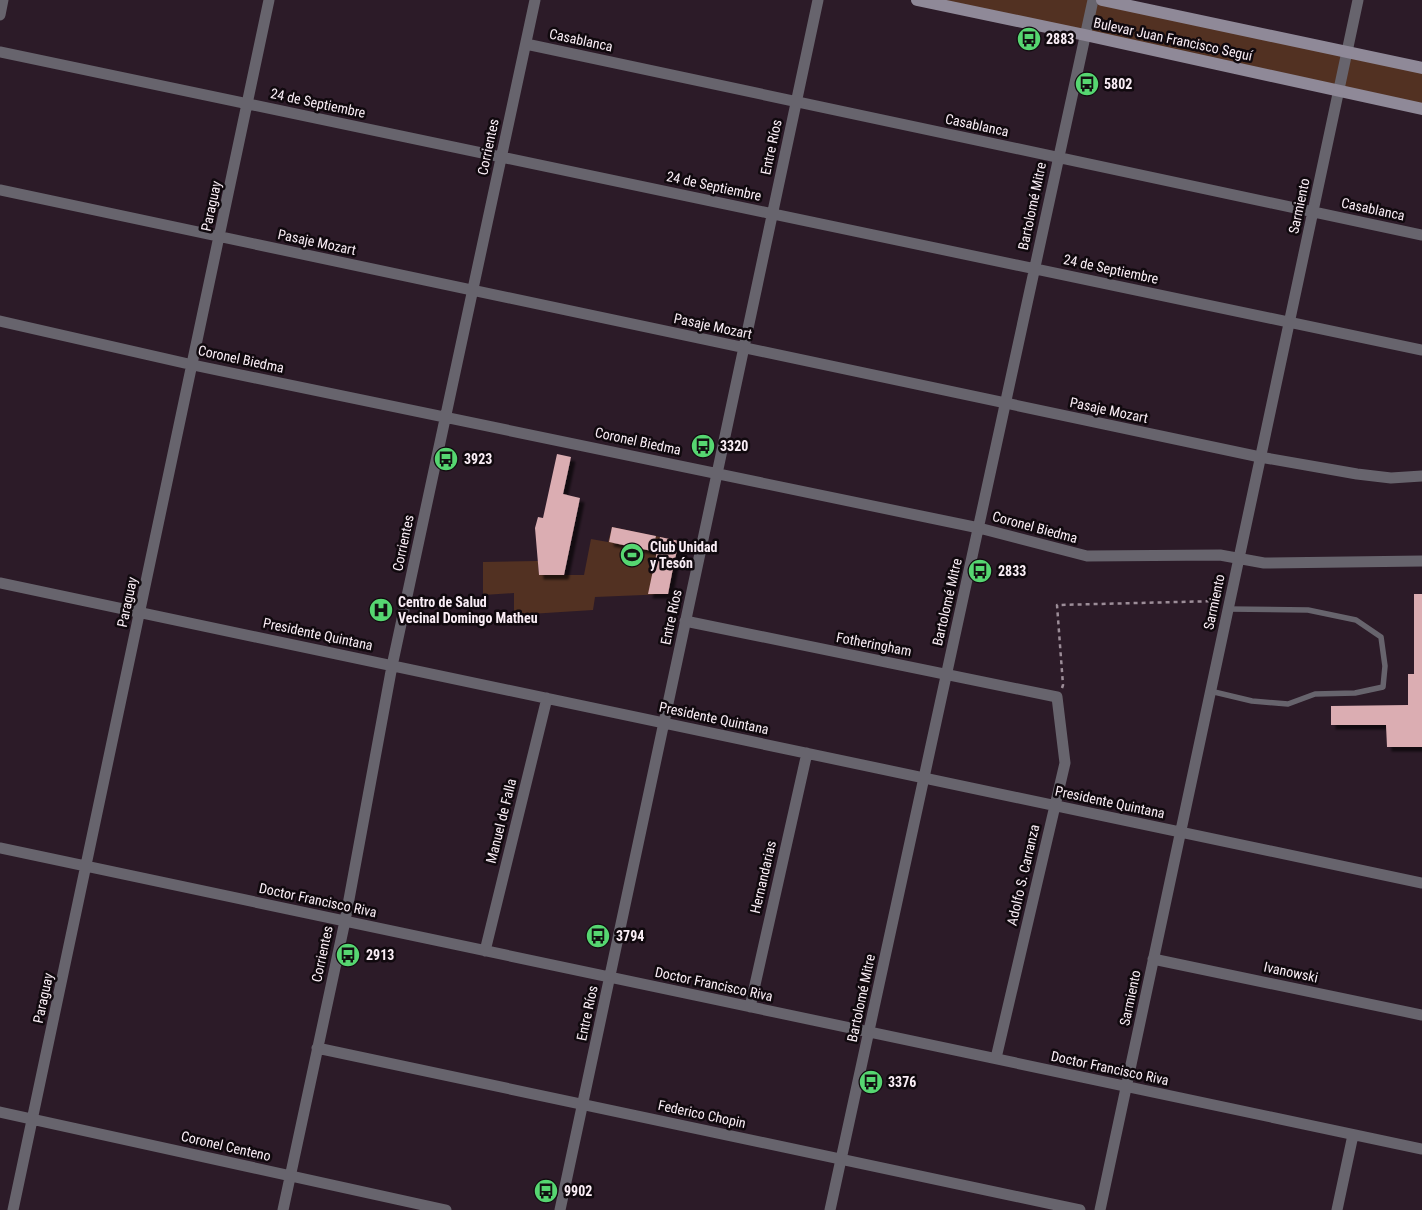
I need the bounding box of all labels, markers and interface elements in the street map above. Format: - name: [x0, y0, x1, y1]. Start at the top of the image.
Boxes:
- street label: Bulevar Juan Francisco Seguí: [1092, 14, 1255, 64]
- street label: Casablanca: [548, 25, 614, 55]
- bus stop icon: 2883: [1016, 26, 1042, 52]
- place label: 2883: [1046, 31, 1074, 47]
- bus stop icon: 5802: [1074, 71, 1100, 97]
- place label: 5802: [1104, 76, 1132, 92]
- street label: 24 de Septiembre: [269, 85, 367, 121]
- street label: Casablanca: [944, 110, 1010, 140]
- street label: Corrientes: [474, 117, 502, 177]
- street label: Entre Ríos: [757, 118, 785, 176]
- street label: Bartolomé Mitre: [1015, 160, 1049, 251]
- street label: 24 de Septiembre: [665, 168, 763, 204]
- street label: Sarmiento: [1285, 177, 1313, 235]
- street label: Paraguay: [198, 179, 224, 233]
- street label: Casablanca: [1340, 194, 1406, 224]
- street label: Pasaje Mozart: [276, 226, 358, 258]
- street label: 24 de Septiembre: [1062, 251, 1160, 287]
- street label: Pasaje Mozart: [672, 310, 754, 342]
- street label: Coronel Biedma: [197, 342, 285, 376]
- street label: Pasaje Mozart: [1068, 394, 1150, 426]
- street label: Coronel Biedma: [594, 424, 682, 458]
- bus stop icon: 3320: [690, 433, 716, 459]
- place label: 3320: [720, 438, 748, 454]
- bus stop icon: 3923: [433, 446, 459, 472]
- place label: 3923: [464, 451, 492, 467]
- street label: Coronel Biedma: [991, 508, 1079, 546]
- street label: Corrientes: [389, 513, 417, 573]
- place label: Club Unidad y Tesón: [650, 539, 717, 571]
- sports icon: Club Unidad y Tesón: [619, 542, 645, 568]
- street label: Bartolomé Mitre: [929, 556, 965, 647]
- bus stop icon: 2833: [967, 558, 993, 584]
- place label: 2833: [998, 563, 1026, 579]
- street label: Sarmiento: [1200, 573, 1228, 631]
- street label: Paraguay: [114, 575, 140, 629]
- street label: Entre Ríos: [657, 588, 685, 646]
- place label: Centro de Salud Vecinal Domingo Matheu: [398, 594, 538, 626]
- hospital icon: Centro de Salud Vecinal Domingo Matheu: [368, 597, 394, 623]
- street label: Presidente Quintana: [262, 615, 374, 653]
- street label: Fotheringham: [835, 629, 913, 659]
- street label: Presidente Quintana: [658, 699, 770, 737]
- street label: Manuel de Falla: [483, 777, 519, 865]
- street label: Presidente Quintana: [1054, 783, 1166, 821]
- street label: Adolfo S. Carranza: [1004, 823, 1042, 927]
- street label: Hernandarias: [747, 839, 779, 915]
- street label: Doctor Francisco Riva: [258, 880, 378, 920]
- bus stop icon: 3794: [585, 923, 611, 949]
- street label: Corrientes: [308, 924, 336, 984]
- place label: 3794: [616, 928, 644, 944]
- bus stop icon: 2913: [335, 942, 361, 968]
- place label: 2913: [366, 947, 394, 963]
- street label: Bartolomé Mitre: [844, 952, 878, 1043]
- street label: Ivanowski: [1262, 958, 1320, 986]
- street label: Doctor Francisco Riva: [654, 964, 774, 1004]
- street label: Sarmiento: [1116, 969, 1144, 1027]
- street label: Paraguay: [30, 971, 56, 1025]
- street label: Entre Ríos: [573, 984, 601, 1042]
- street label: Doctor Francisco Riva: [1050, 1048, 1170, 1088]
- bus stop icon: 3376: [858, 1069, 884, 1095]
- place label: 3376: [888, 1074, 916, 1090]
- street label: Federico Chopin: [657, 1097, 747, 1131]
- street label: Coronel Centeno: [180, 1128, 272, 1164]
- bus stop icon: 9902: [533, 1178, 559, 1204]
- place label: 9902: [564, 1183, 592, 1199]

